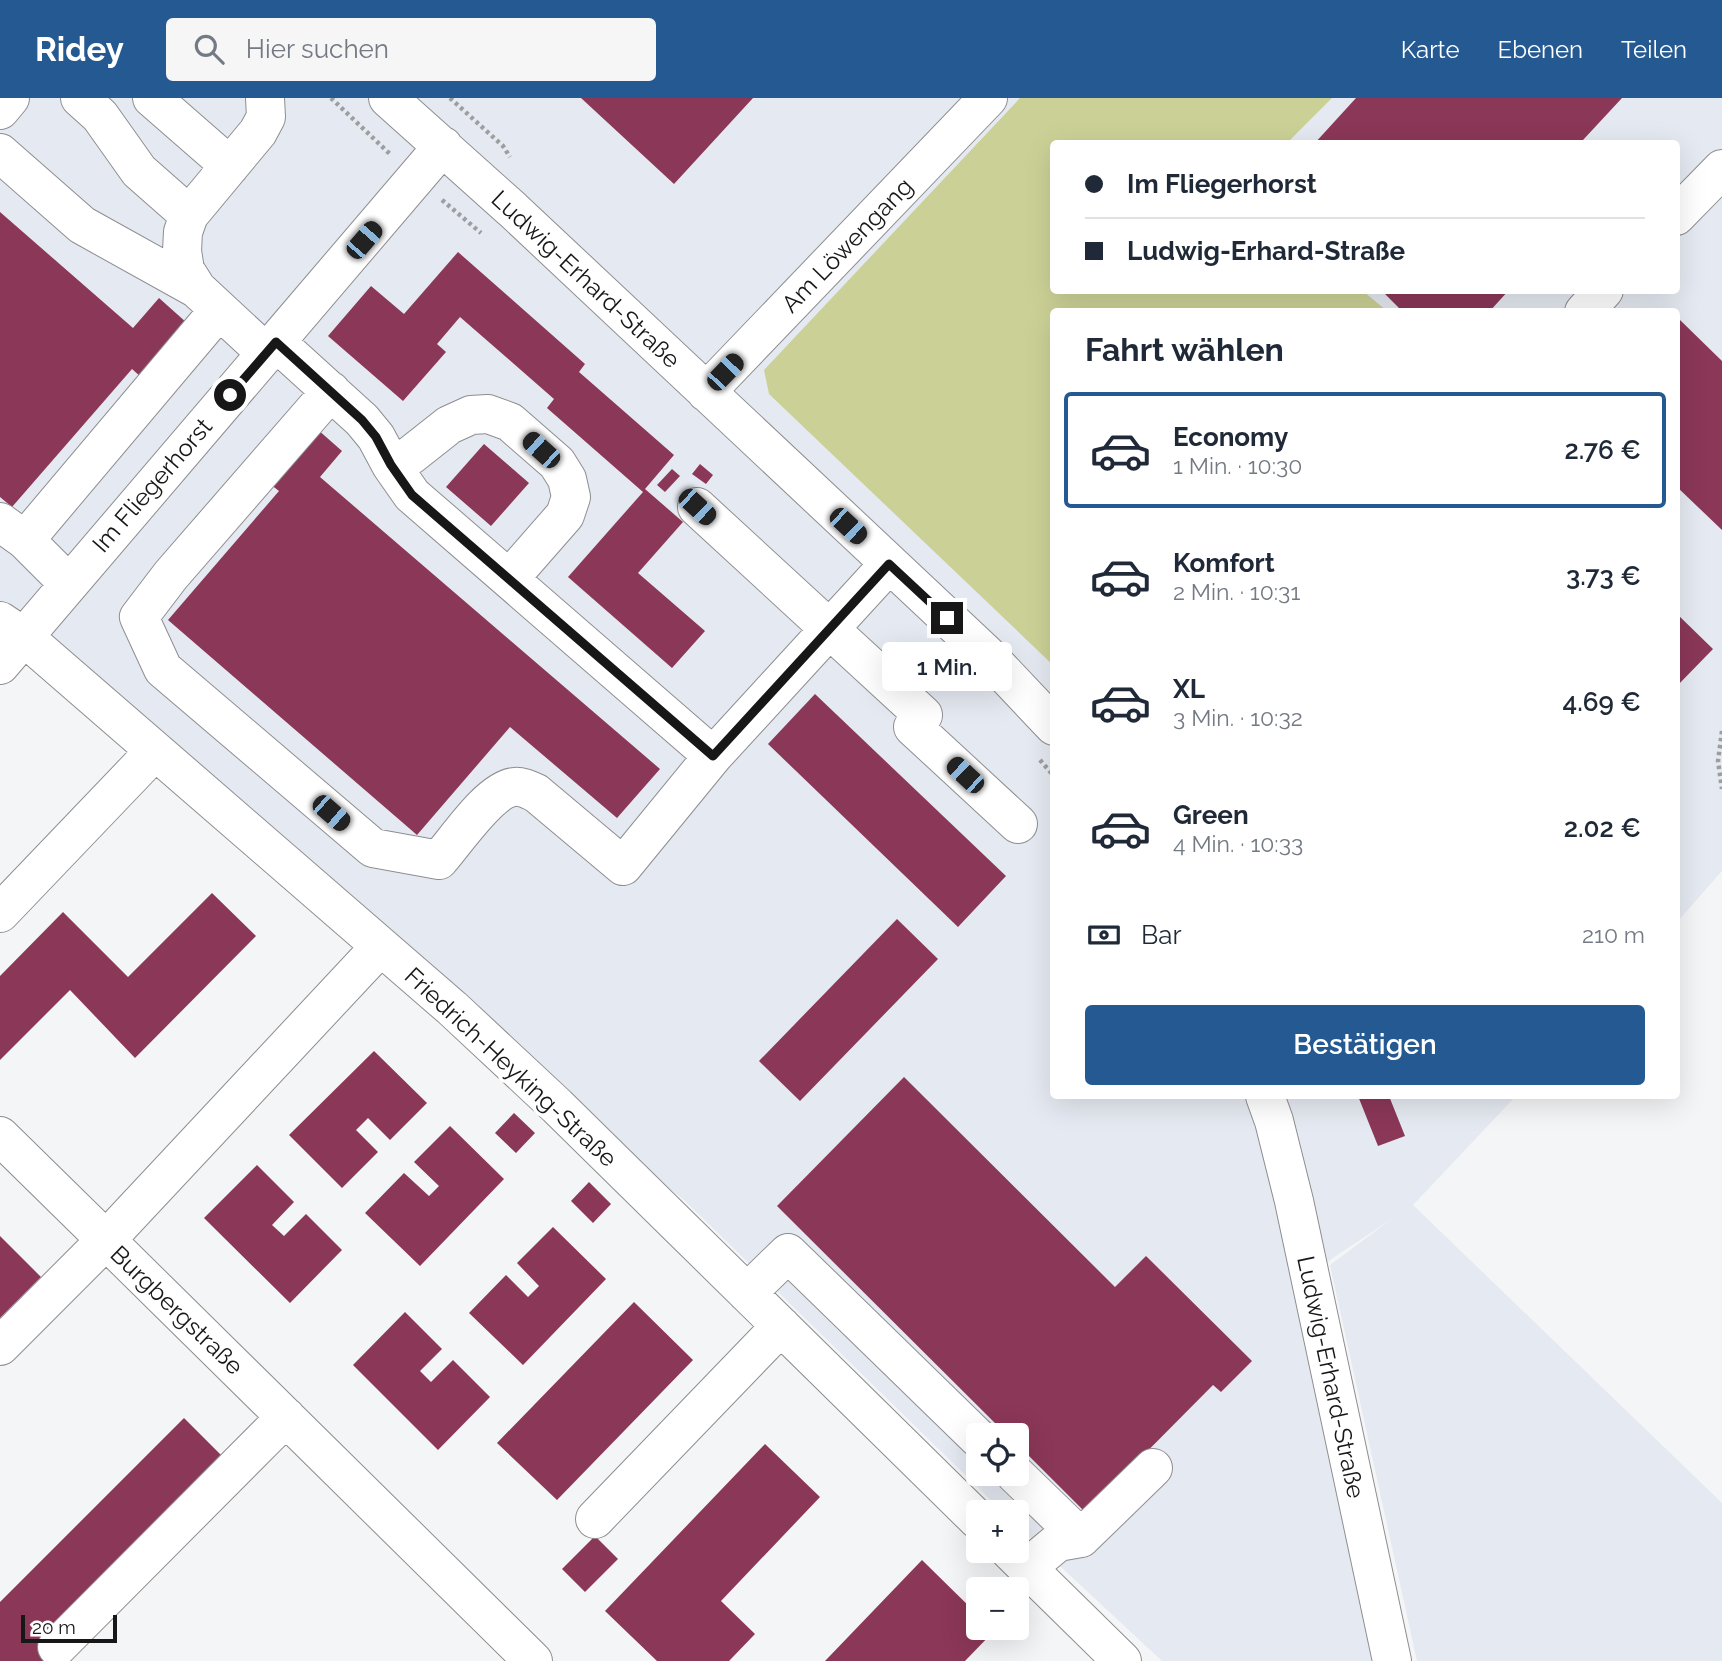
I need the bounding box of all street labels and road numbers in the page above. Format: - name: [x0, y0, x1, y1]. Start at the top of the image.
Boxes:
- street label: Am Löwengang: [775, 172, 919, 318]
- street label: Ludwig-Erhard-Straße: [486, 184, 686, 374]
- street label: Im Fliegerhorst: [86, 412, 218, 558]
- street label: Friedrich-Heyking-Straße: [399, 961, 623, 1173]
- street label: Burgbergstraße: [105, 1239, 249, 1381]
- street label: Ludwig-Erhard-Straße: [1291, 1253, 1371, 1501]

